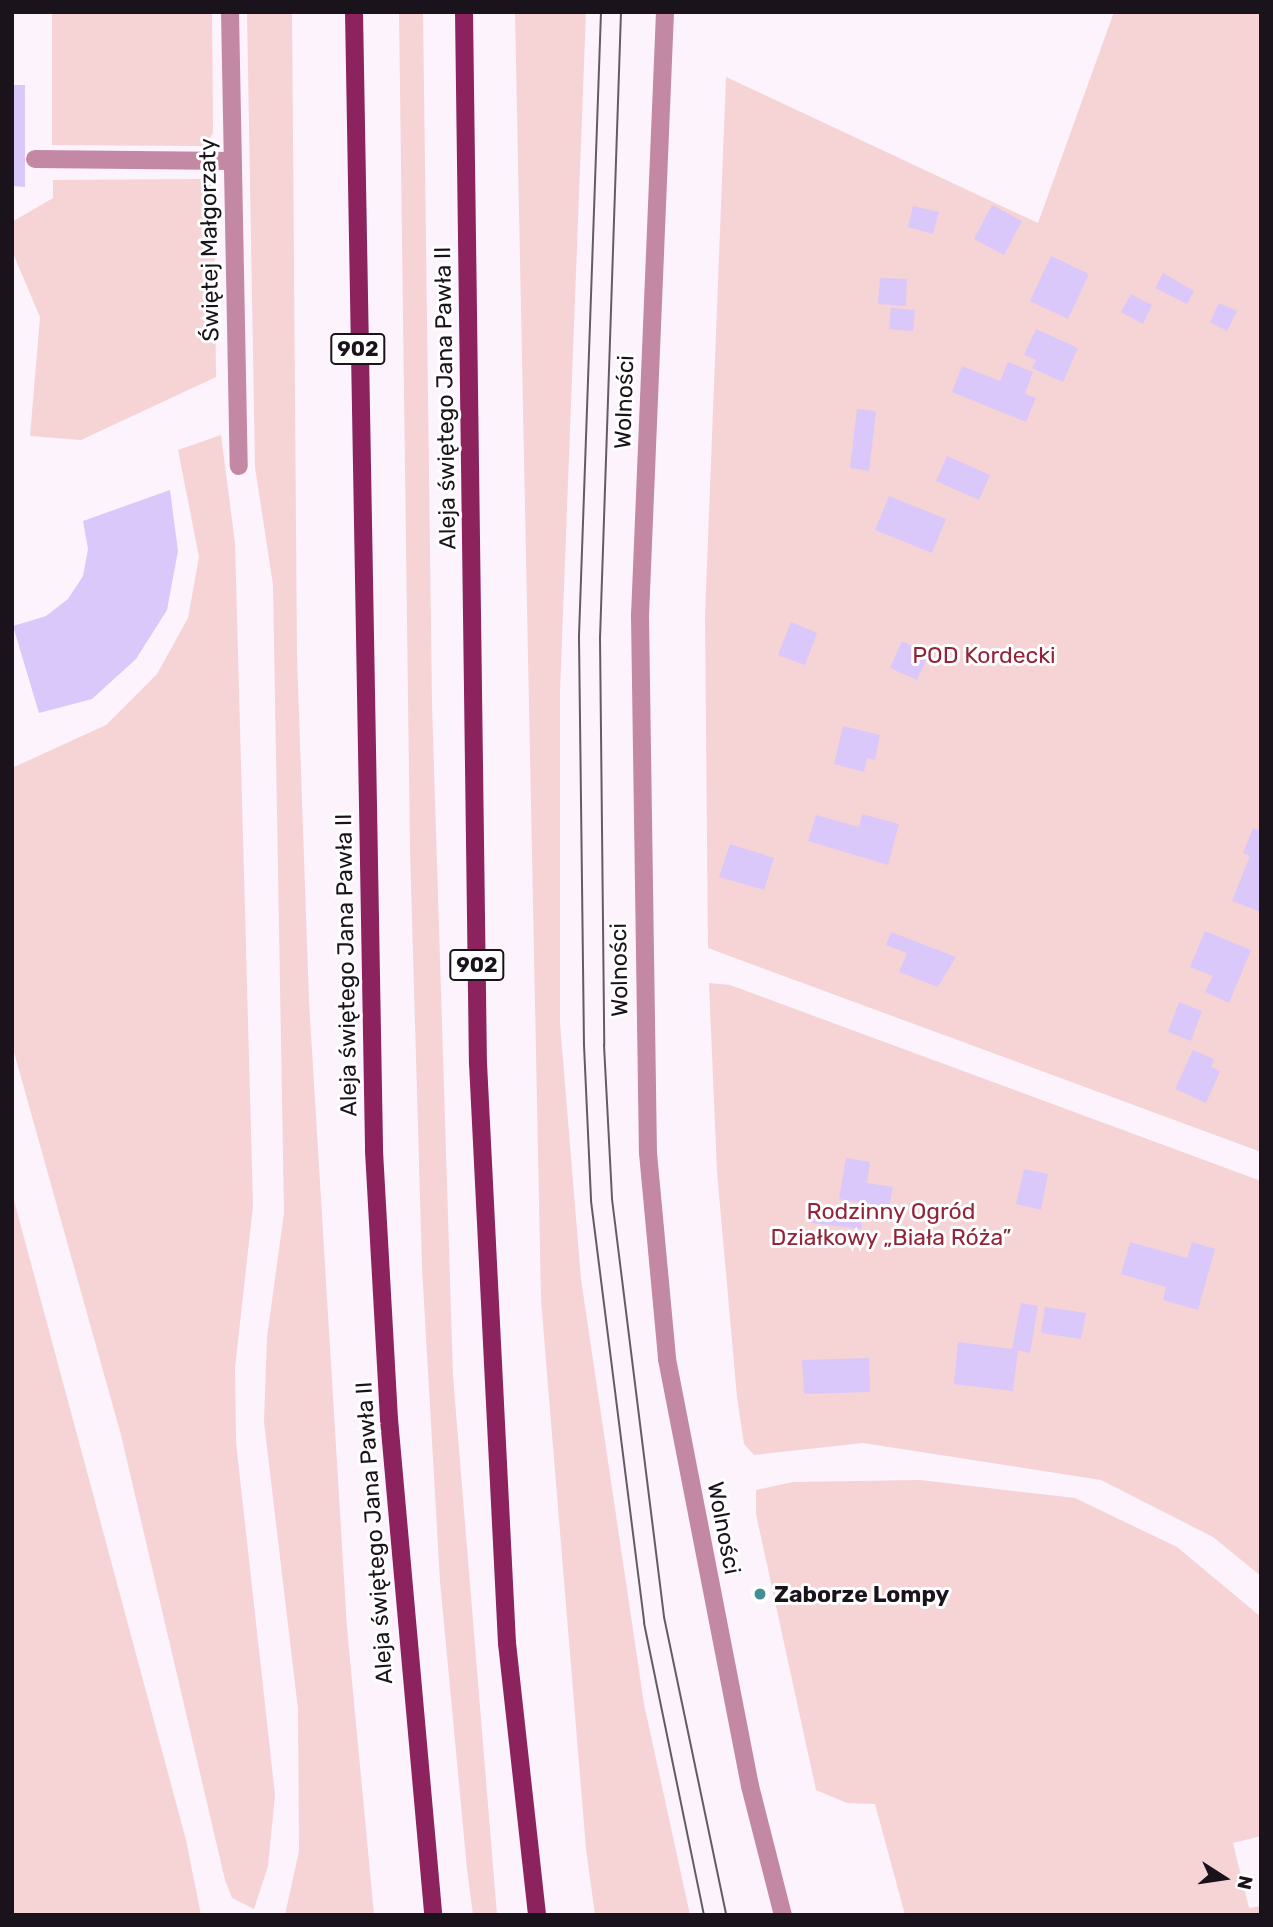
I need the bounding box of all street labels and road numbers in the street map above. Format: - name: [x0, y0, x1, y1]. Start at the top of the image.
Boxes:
- street label: Świętej Małgorzaty: [193, 138, 225, 342]
- street label: Aleja świętego Jana Pawła II: [429, 246, 461, 550]
- road number: 902: [330, 332, 386, 366]
- street label: Wolności: [609, 355, 639, 449]
- street label: Aleja świętego Jana Pawła II: [330, 813, 362, 1117]
- street label: Wolności: [604, 923, 634, 1017]
- road number: 902: [449, 948, 505, 982]
- street label: Aleja świętego Jana Pawła II: [350, 1381, 398, 1685]
- street label: Wolności: [701, 1479, 747, 1577]

